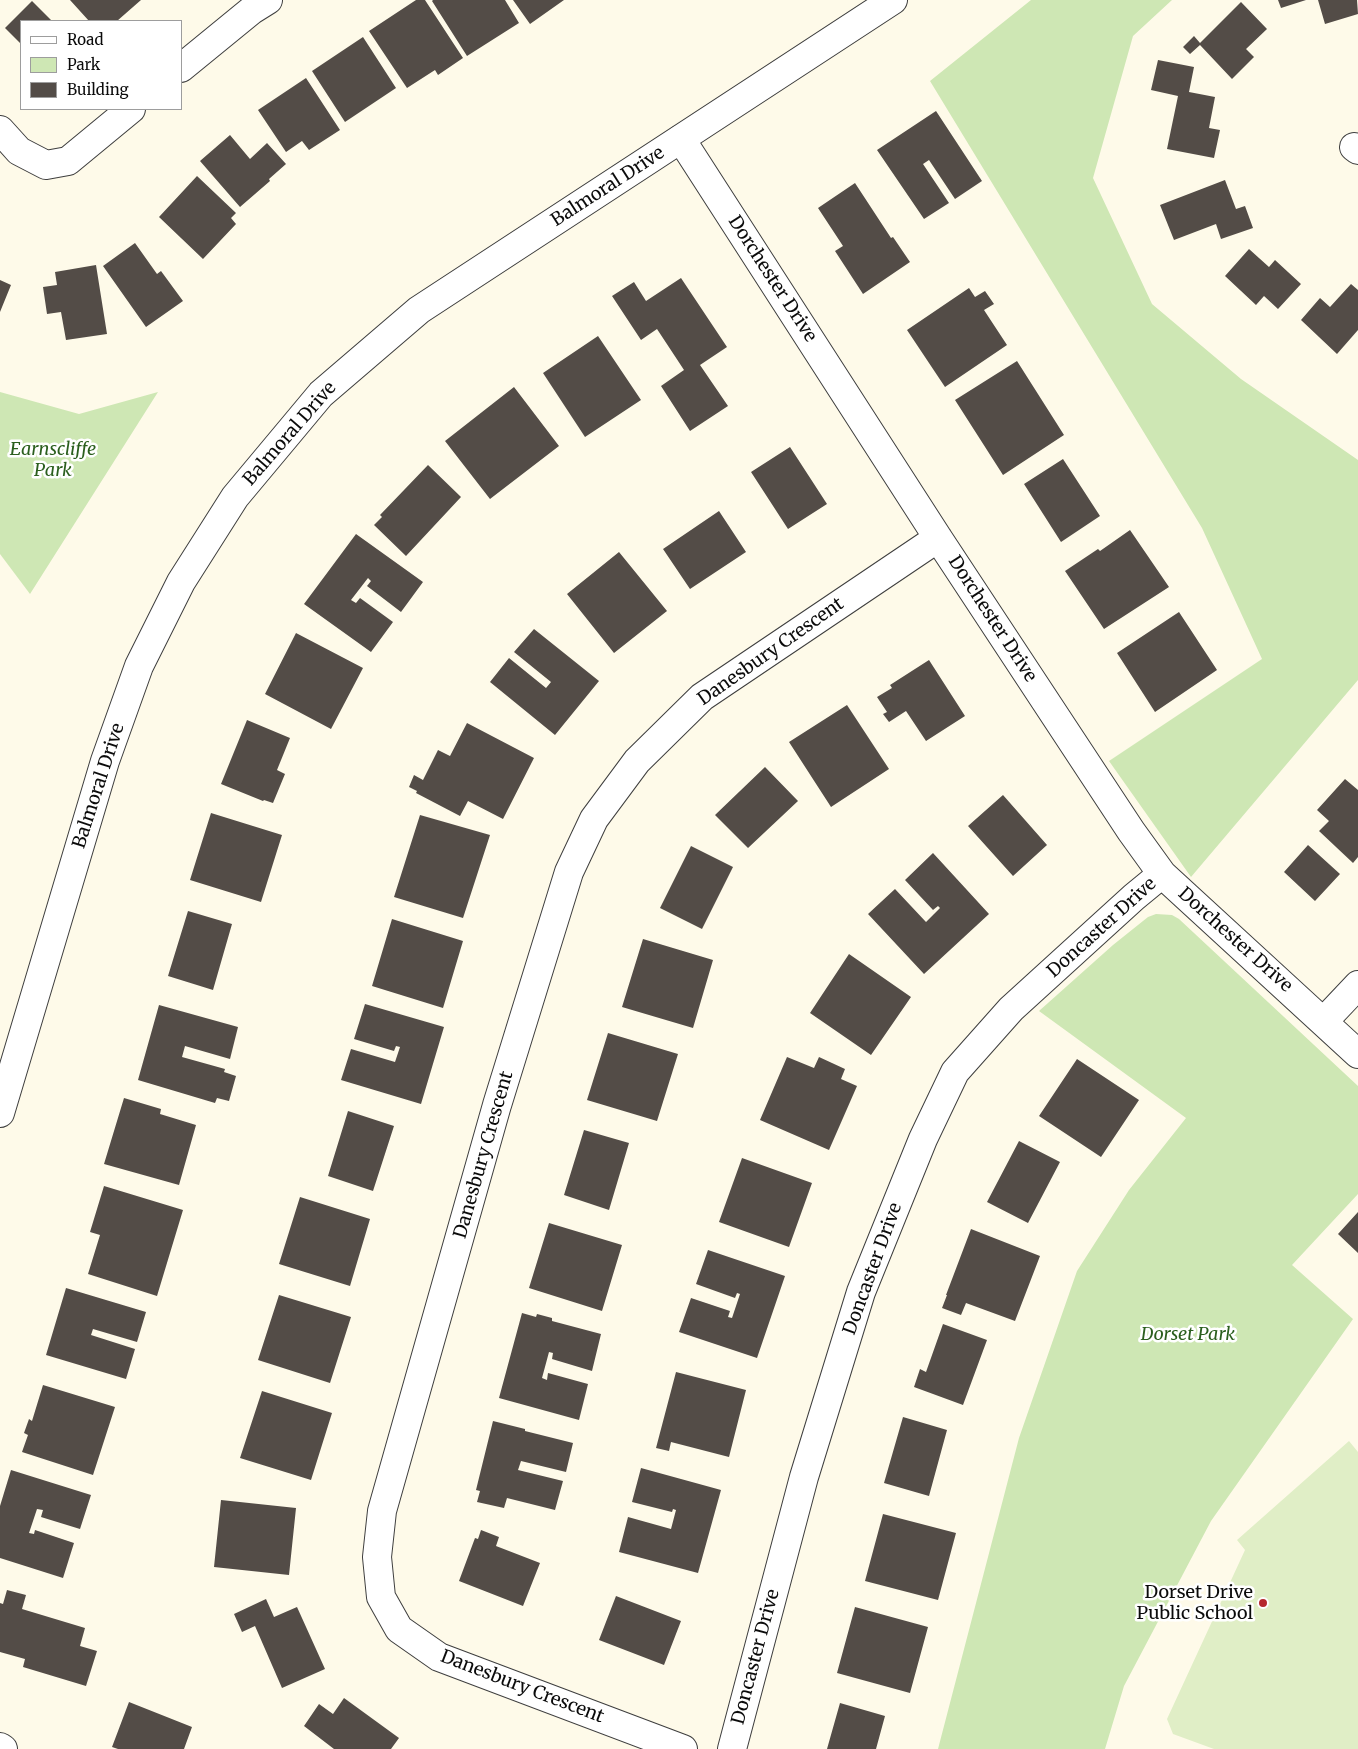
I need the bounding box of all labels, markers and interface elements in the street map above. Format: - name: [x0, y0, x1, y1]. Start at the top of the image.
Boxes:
- legend: [20, 20, 182, 110]
- text: Road: [67, 30, 103, 49]
- text: Park: [67, 55, 100, 74]
- text: Building: [67, 80, 129, 99]
- street label: Balmoral Drive: [547, 142, 669, 232]
- street label: Dorchester Drive: [723, 212, 821, 346]
- street label: Balmoral Drive: [239, 378, 341, 490]
- park label: Earnscliffe Park: [10, 439, 96, 482]
- street label: Dorchester Drive: [943, 552, 1041, 686]
- street label: Danesbury Crescent: [694, 594, 848, 710]
- street label: Balmoral Drive: [69, 721, 129, 851]
- street label: Doncaster Drive: [1043, 873, 1161, 983]
- street label: Dorchester Drive: [1173, 883, 1297, 997]
- street label: Danesbury Crescent: [450, 1069, 518, 1241]
- street label: Doncaster Drive: [839, 1200, 907, 1338]
- park label: Dorset Park: [1141, 1324, 1235, 1346]
- place label: Dorset Drive Public School: [1137, 1582, 1253, 1625]
- street label: Doncaster Drive: [728, 1587, 784, 1727]
- marker: Dorset Drive Public School: [1257, 1597, 1269, 1609]
- street label: Danesbury Crescent: [437, 1646, 607, 1728]

